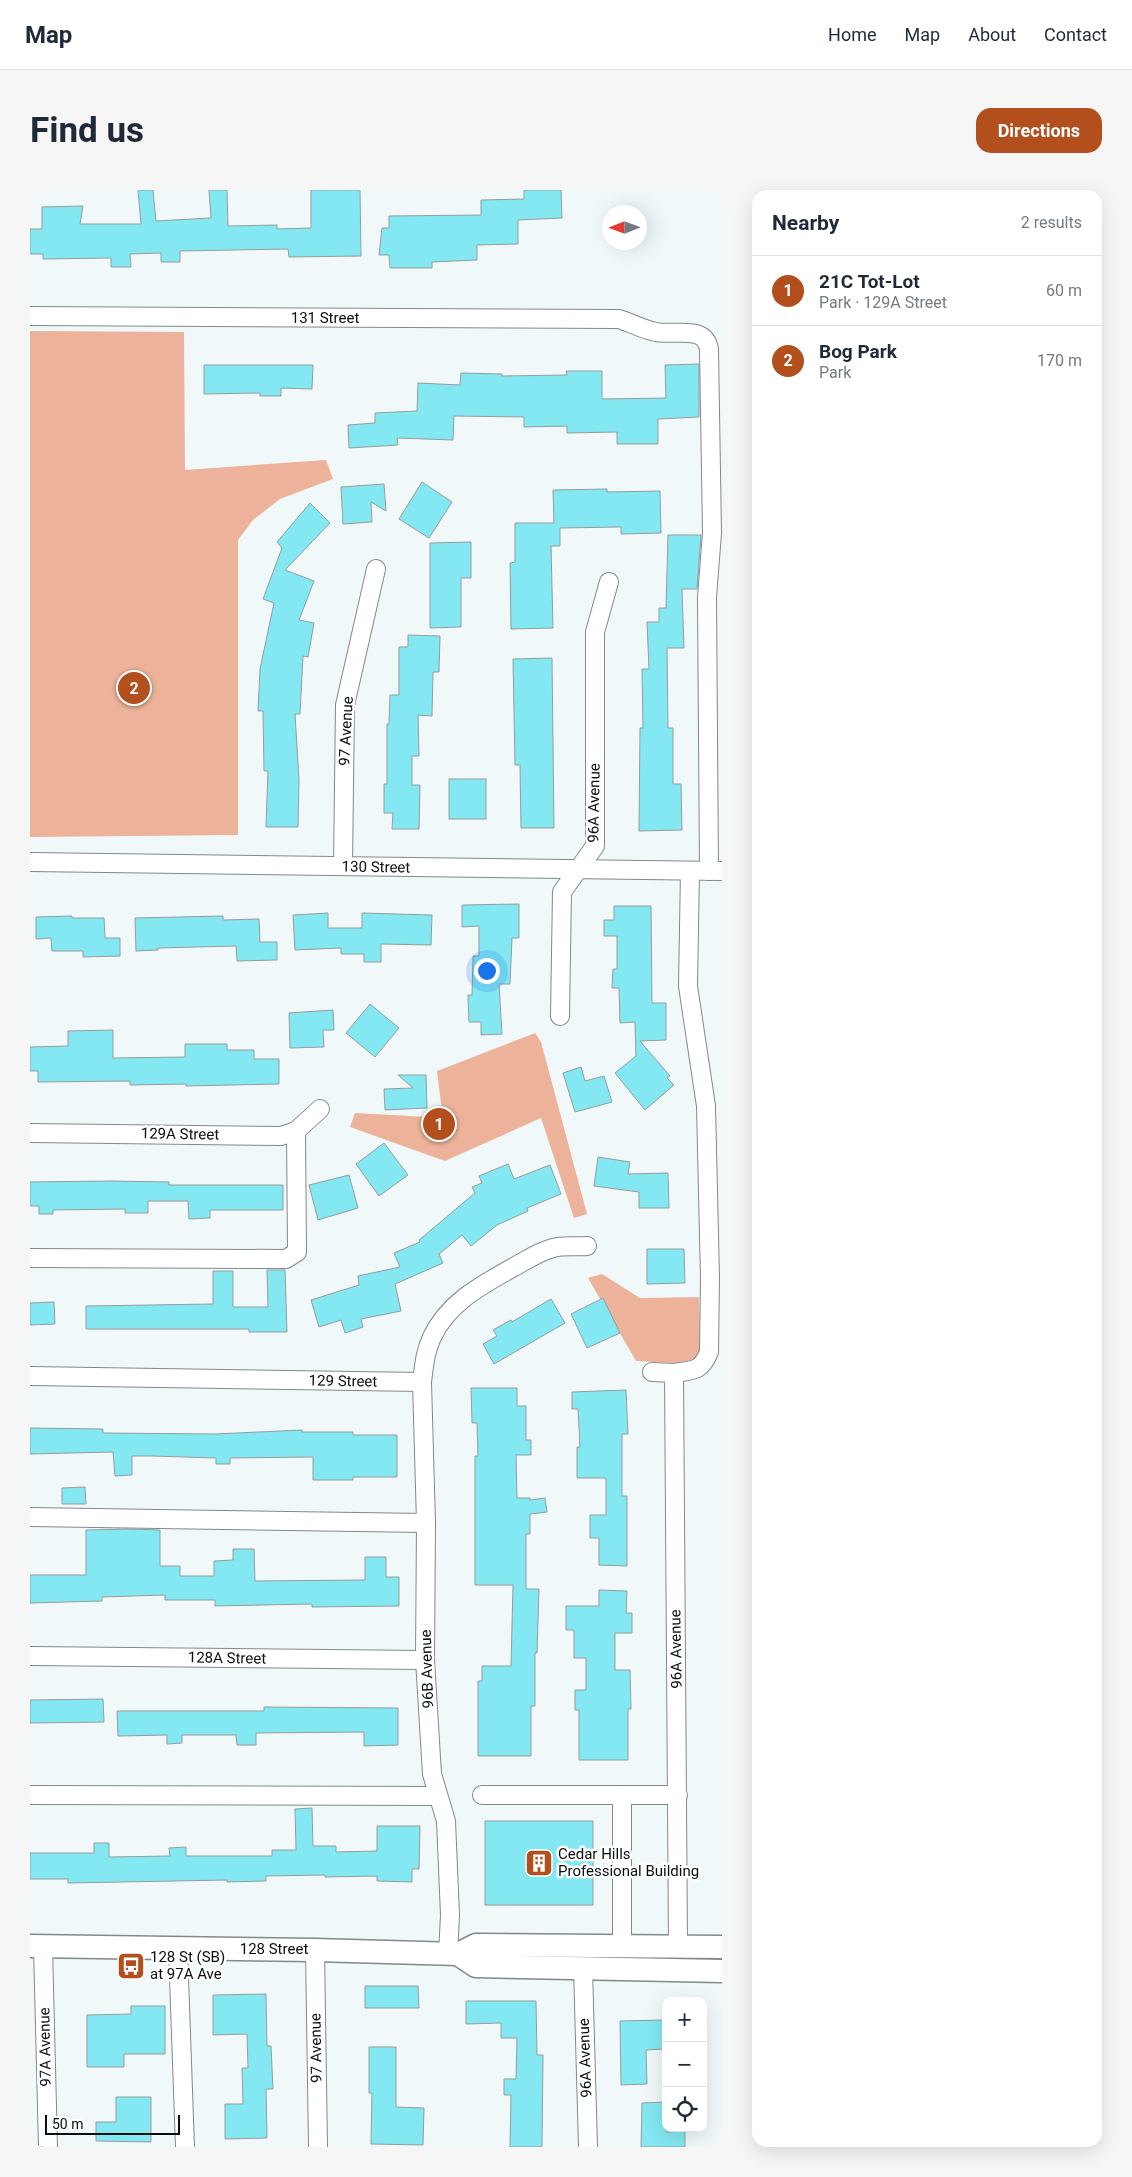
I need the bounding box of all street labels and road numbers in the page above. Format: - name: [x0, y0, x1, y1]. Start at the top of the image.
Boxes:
- street label: 131 Street: [291, 309, 359, 327]
- street label: 97 Avenue: [335, 696, 357, 766]
- street label: 96A Avenue: [584, 763, 604, 843]
- street label: 130 Street: [342, 857, 411, 877]
- street label: 129A Street: [141, 1124, 219, 1144]
- street label: 129 Street: [309, 1371, 378, 1391]
- street label: 96A Avenue: [666, 1609, 686, 1689]
- street label: 96B Avenue: [417, 1629, 437, 1709]
- street label: 128A Street: [188, 1648, 266, 1668]
- street label: 128 Street: [240, 1940, 308, 1958]
- street label: 97A Avenue: [35, 2007, 55, 2087]
- street label: 97 Avenue: [306, 2013, 326, 2083]
- street label: 96A Avenue: [575, 2018, 595, 2098]

